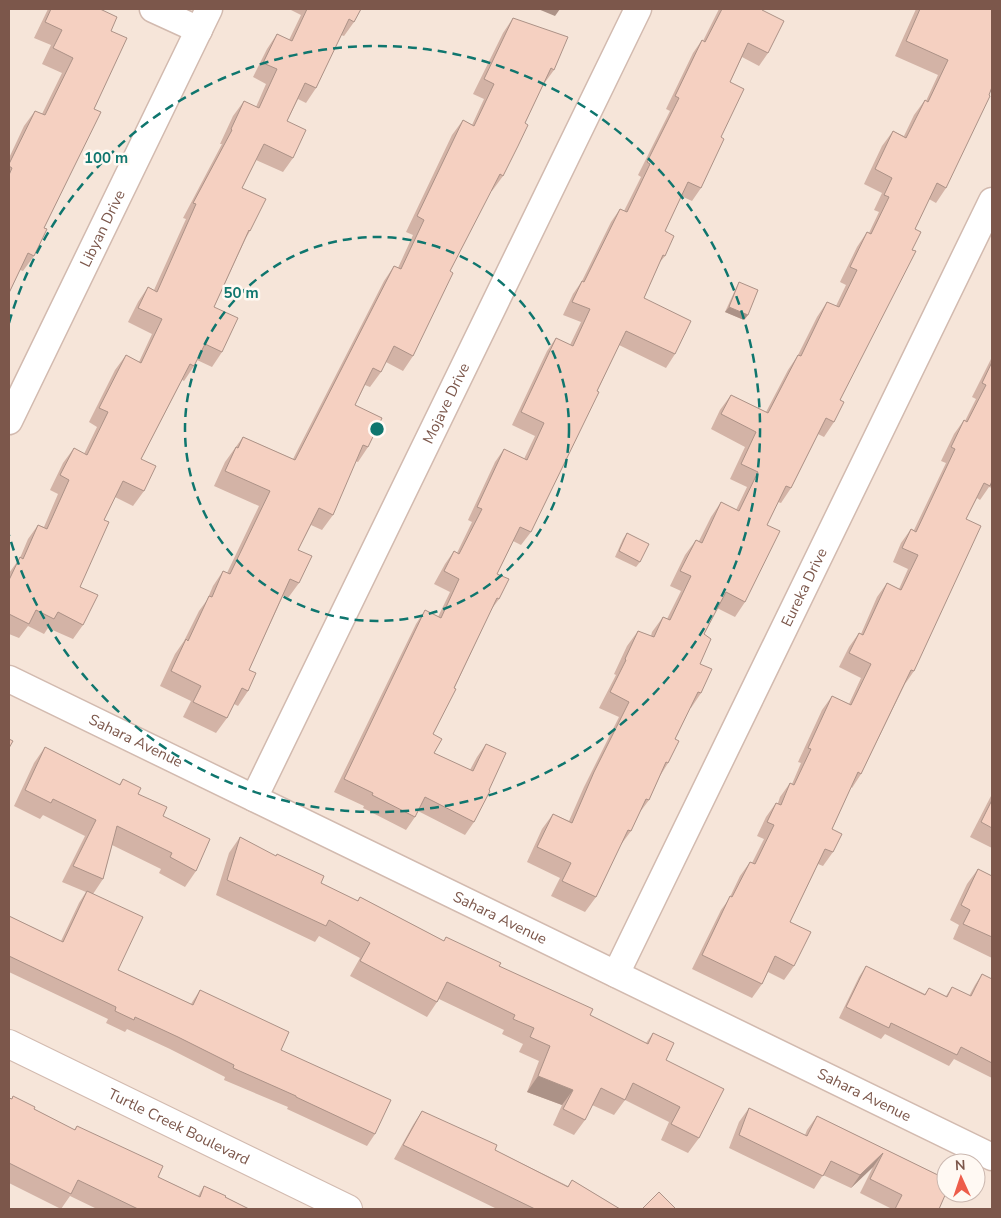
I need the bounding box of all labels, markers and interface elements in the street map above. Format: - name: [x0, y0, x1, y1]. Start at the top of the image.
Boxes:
- text: 100 m: [84, 148, 128, 168]
- street label: Libyan Drive: [75, 186, 130, 271]
- text: 50 m: [223, 283, 259, 303]
- street label: Mojave Drive: [418, 359, 474, 447]
- centre of rings: [368, 420, 386, 438]
- street label: Eureka Drive: [776, 545, 832, 630]
- street label: Sahara Avenue: [86, 709, 186, 772]
- street label: Sahara Avenue: [450, 887, 550, 949]
- street label: Sahara Avenue: [814, 1064, 914, 1126]
- street label: Turtle Creek Boulevard: [105, 1084, 253, 1170]
- north arrow: [936, 1153, 986, 1203]
- text: N: [955, 1156, 966, 1175]

